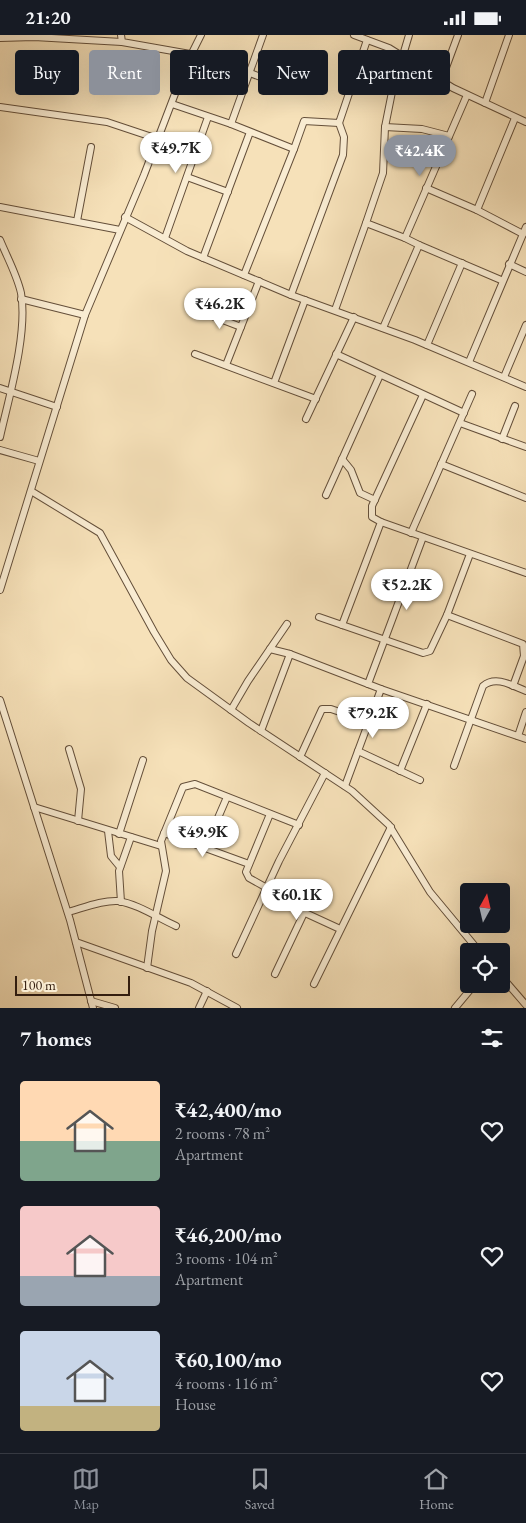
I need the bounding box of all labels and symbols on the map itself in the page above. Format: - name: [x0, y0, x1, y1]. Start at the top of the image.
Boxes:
- pin: ₹49.7K: [135, 131, 217, 174]
- pin: ₹42.4K: [379, 135, 461, 177]
- pin: ₹46.2K: [179, 287, 261, 330]
- pin: ₹52.2K: [366, 569, 448, 611]
- pin: ₹79.2K: [332, 697, 414, 739]
- pin: ₹49.9K: [162, 815, 244, 858]
- pin: ₹60.1K: [256, 879, 338, 921]
- north arrow: [460, 883, 510, 933]
- scale bar: [15, 973, 130, 996]

